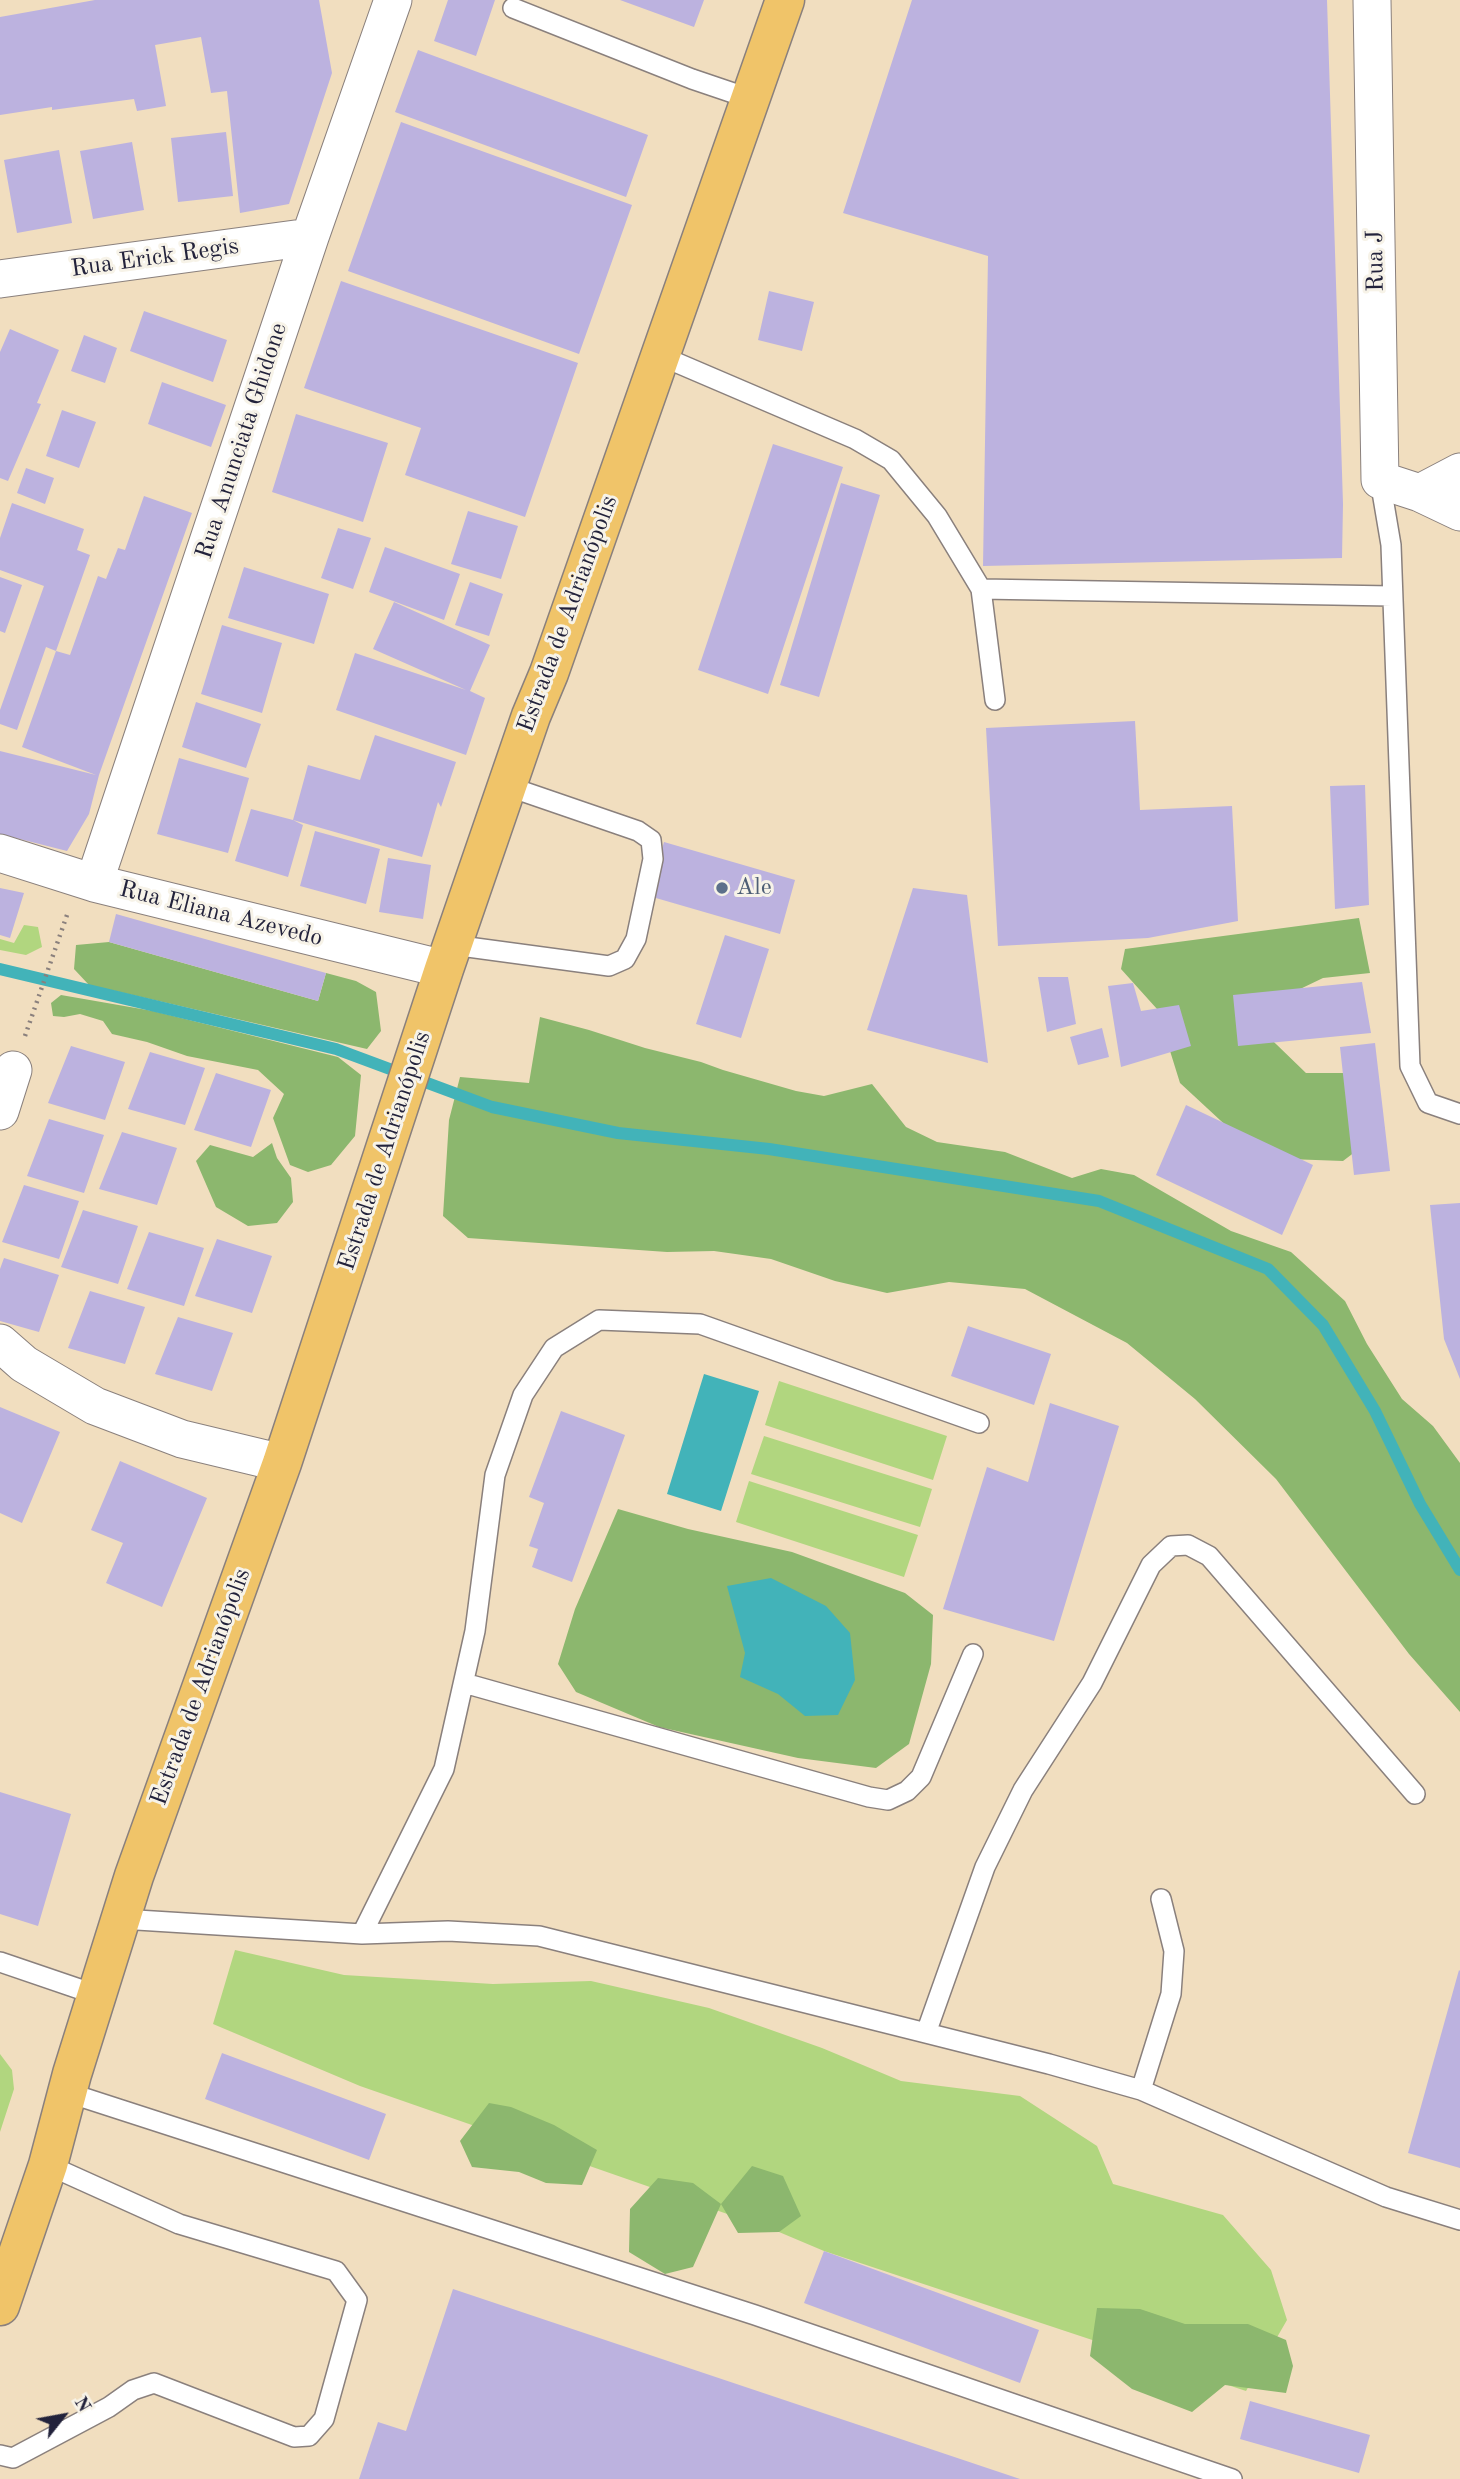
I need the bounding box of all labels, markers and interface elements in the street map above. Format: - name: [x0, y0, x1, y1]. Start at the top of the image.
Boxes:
- street label: Rua J: [1361, 230, 1391, 292]
- street label: Rua Erick Regis: [69, 232, 241, 284]
- street label: Rua Anunciata Ghidone: [190, 319, 294, 563]
- street label: Estrada de Adrianópolis: [512, 492, 624, 736]
- place label: Ale: [736, 874, 772, 902]
- street label: Rua Eliana Azevedo: [116, 875, 326, 953]
- marker: Ale: [714, 880, 730, 896]
- street label: Estrada de Adrianópolis: [333, 1028, 437, 1274]
- street label: Estrada de Adrianópolis: [145, 1565, 257, 1809]
- north arrow: [28, 2381, 98, 2451]
- text: N: [70, 2394, 93, 2416]

